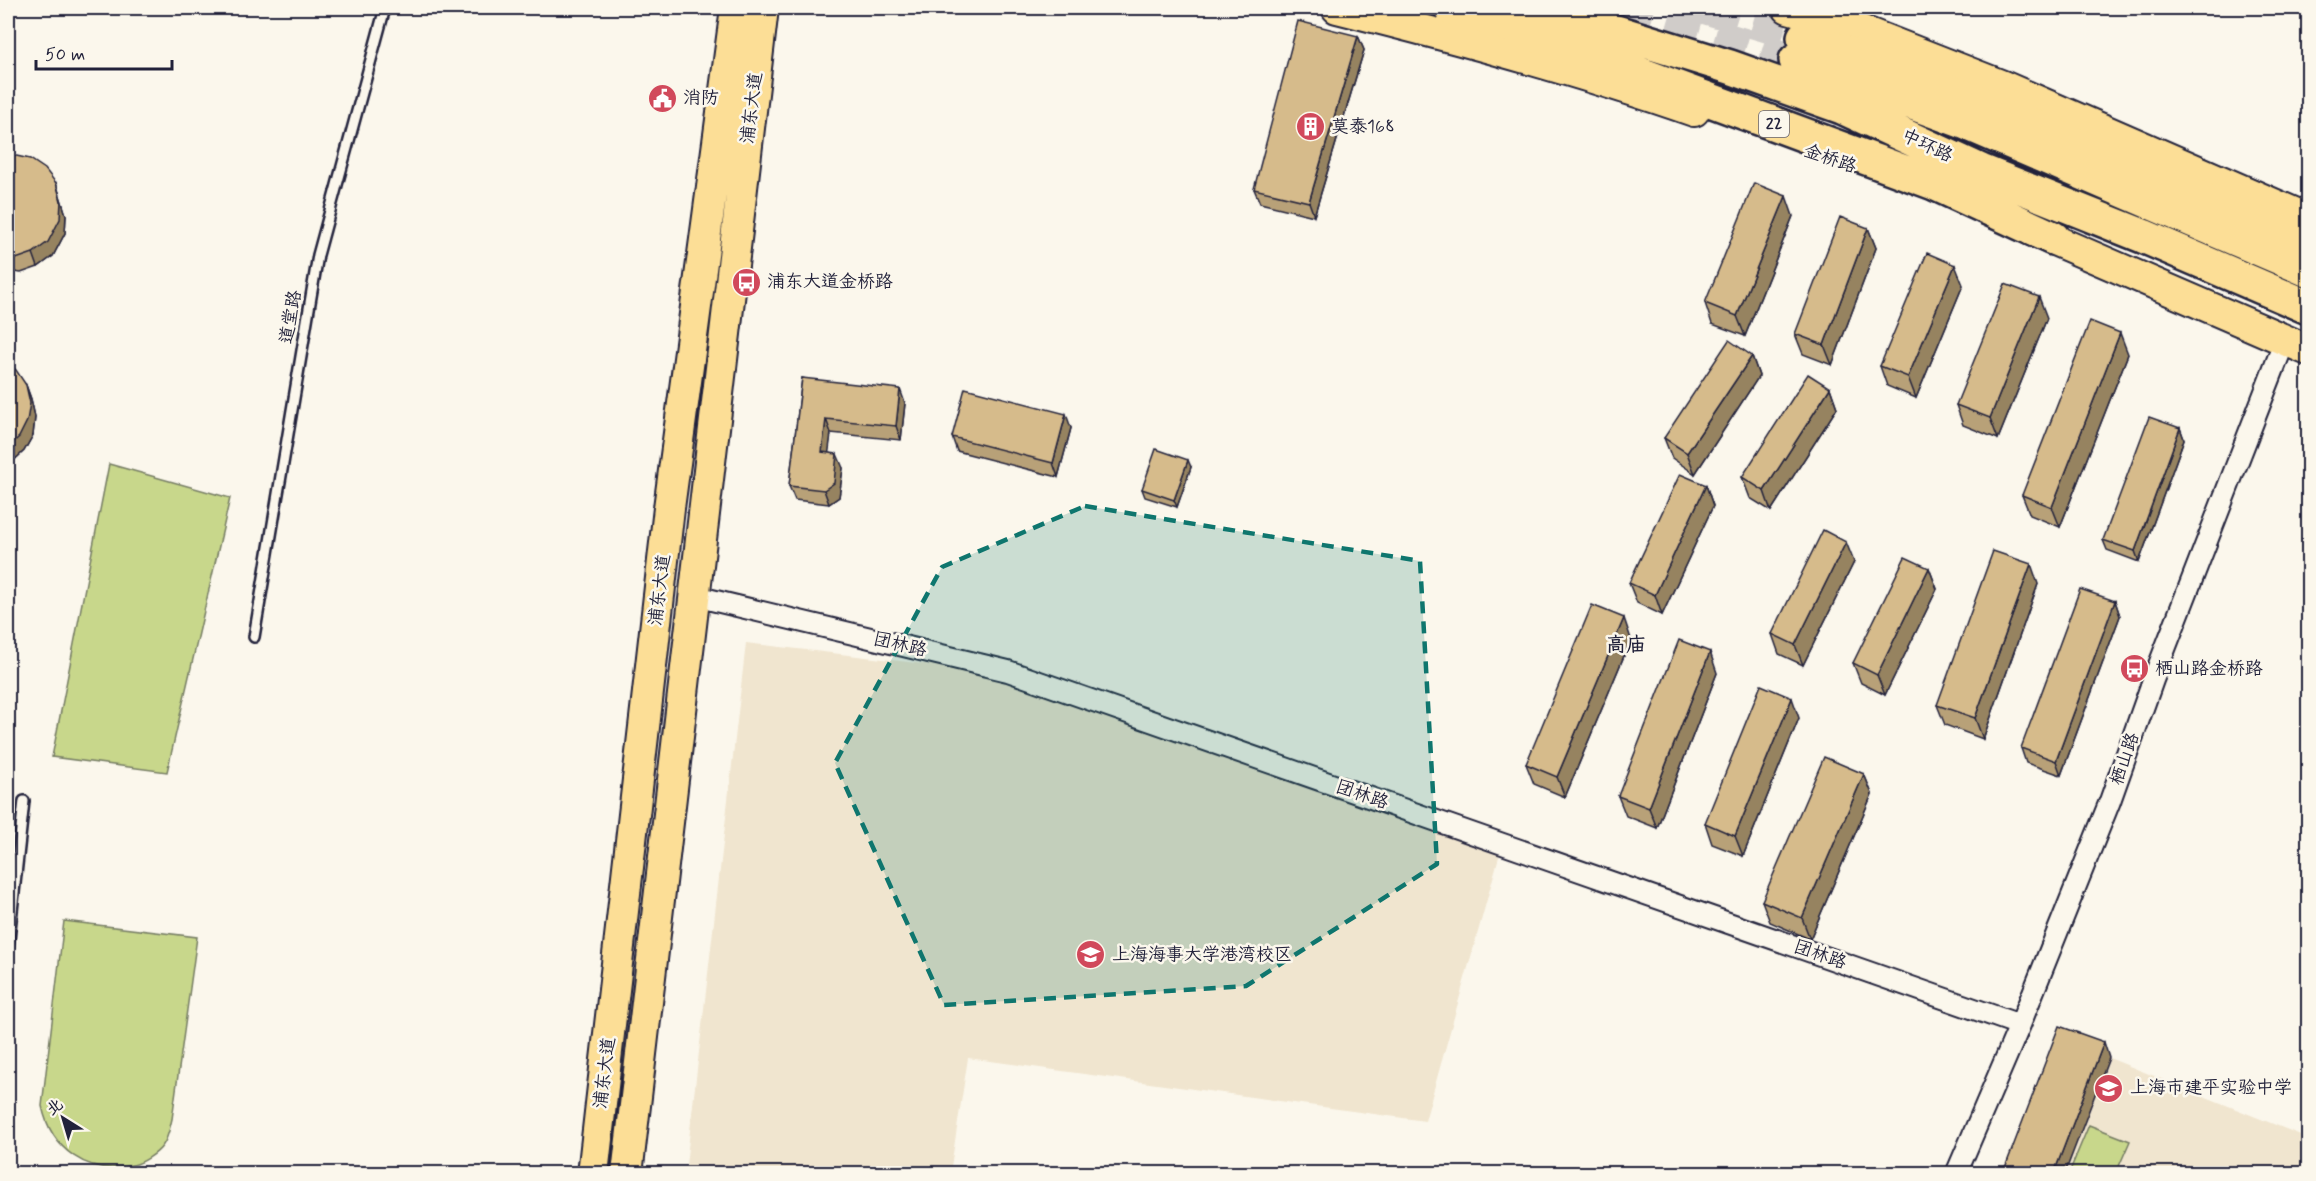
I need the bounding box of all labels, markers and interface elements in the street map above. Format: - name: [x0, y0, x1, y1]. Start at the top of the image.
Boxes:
- scale bar: [36, 33, 172, 71]
- text: 50 m: [45, 43, 85, 67]
- street label: 浦东大道: [736, 71, 768, 145]
- public building icon: 消防: [646, 82, 678, 114]
- place label: 消防: [683, 86, 719, 110]
- building icon: 莫泰168: [1294, 111, 1326, 143]
- road number: 22: [1759, 111, 1789, 137]
- place label: 莫泰168: [1331, 115, 1395, 139]
- street label: 中环路: [1897, 124, 1957, 168]
- street label: 金桥路: [1801, 139, 1859, 179]
- bus stop icon: 浦东大道金桥路: [730, 266, 762, 298]
- place label: 浦东大道金桥路: [767, 270, 893, 294]
- street label: 道堂路: [274, 288, 308, 346]
- street label: 浦东大道: [644, 553, 676, 627]
- street label: 团林路: [871, 627, 929, 663]
- district label: 高庙: [1606, 632, 1646, 659]
- bus stop icon: 栖山路金桥路: [2118, 653, 2150, 685]
- place label: 栖山路金桥路: [2155, 657, 2263, 681]
- street label: 栖山路: [2105, 730, 2145, 788]
- street label: 团林路: [1333, 775, 1391, 815]
- street label: 团林路: [1791, 935, 1849, 975]
- school or university icon: 上海海事大学港湾校区: [1075, 939, 1107, 971]
- place label: 上海海事大学港湾校区: [1112, 943, 1292, 967]
- street label: 浦东大道: [589, 1036, 621, 1110]
- school or university icon: 上海市建平实验中学: [2093, 1072, 2125, 1104]
- place label: 上海市建平实验中学: [2130, 1076, 2292, 1100]
- north arrow: [33, 1088, 93, 1148]
- text: 北: [42, 1094, 68, 1120]

